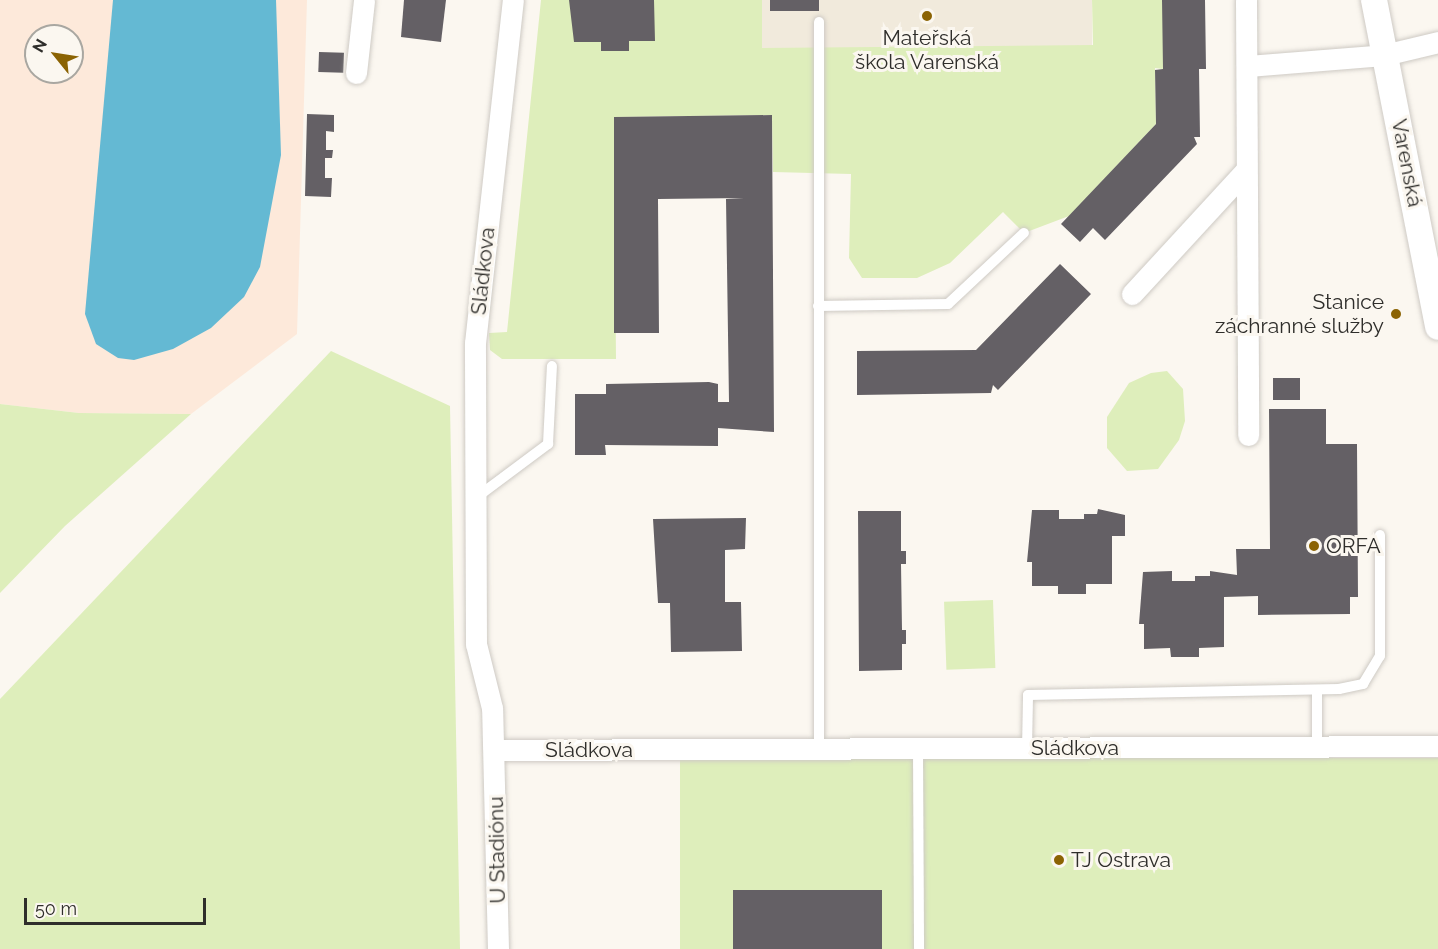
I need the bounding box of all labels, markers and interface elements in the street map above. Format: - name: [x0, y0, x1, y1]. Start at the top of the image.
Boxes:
- marker: Mateřská škola Varenská: [920, 9, 934, 23]
- north arrow: [24, 24, 84, 84]
- place label: Mateřská škola Varenská: [855, 25, 999, 75]
- text: N: [28, 36, 51, 56]
- street label: Varenská: [1386, 117, 1428, 209]
- street label: Sládkova: [466, 226, 500, 316]
- place label: Stanice záchranné služby: [1215, 289, 1384, 339]
- marker: Stanice záchranné služby: [1389, 307, 1403, 321]
- place label: ORFA: [1326, 533, 1381, 559]
- marker: ORFA: [1307, 539, 1321, 553]
- street label: Sládkova: [1031, 735, 1119, 761]
- street label: Sládkova: [545, 737, 633, 763]
- street label: U Stadiónu: [483, 796, 511, 904]
- place label: TJ Ostrava: [1071, 847, 1171, 873]
- marker: TJ Ostrava: [1052, 853, 1066, 867]
- scale bar: [27, 886, 208, 924]
- text: 50 m: [35, 898, 77, 919]

